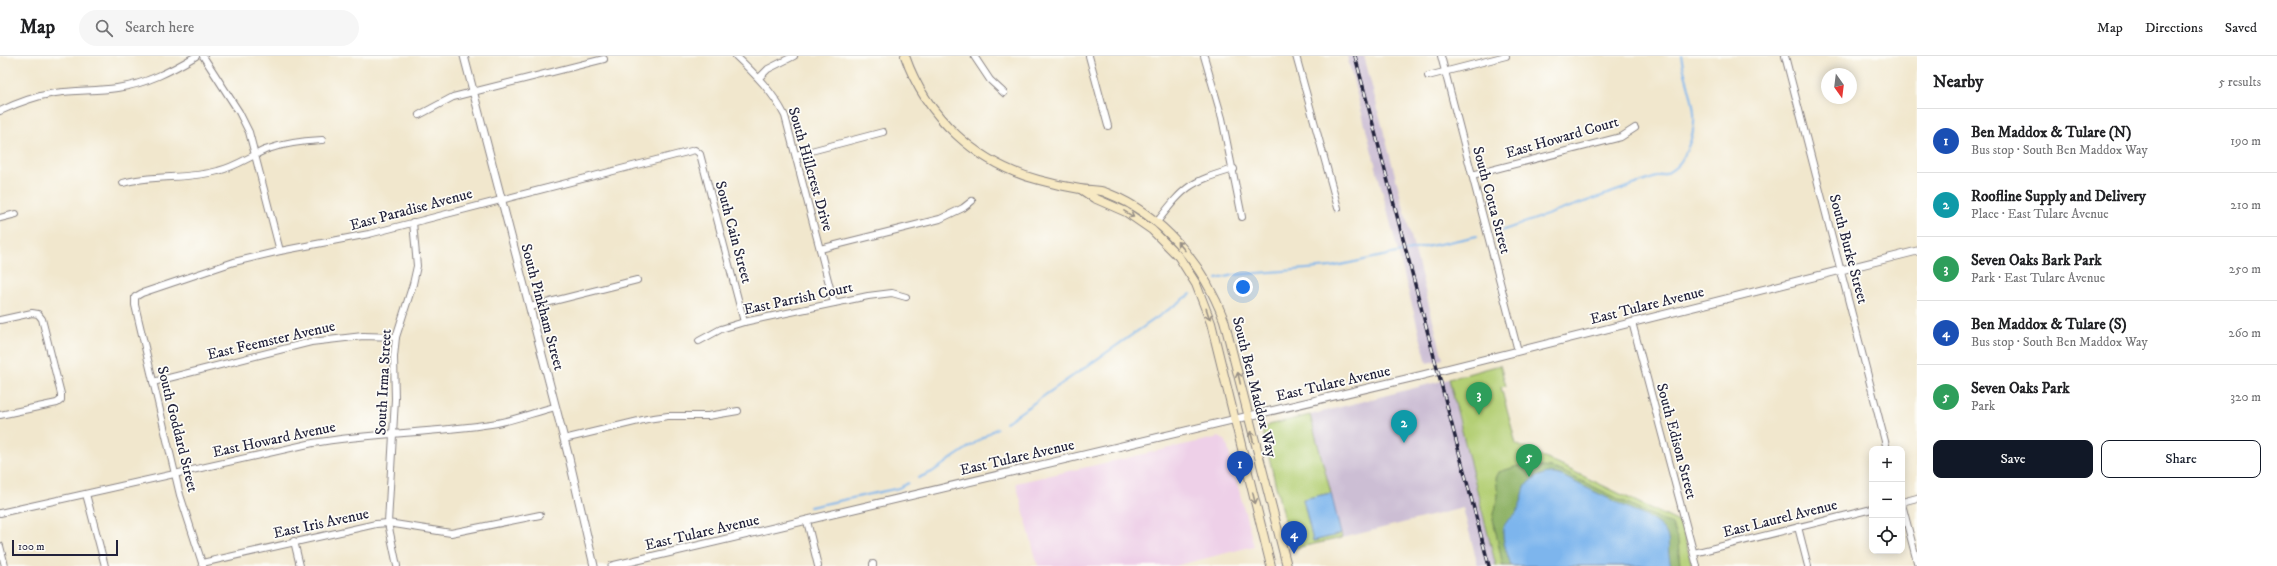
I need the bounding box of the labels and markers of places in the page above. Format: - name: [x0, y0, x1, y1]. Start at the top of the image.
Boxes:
- pin: 3: [1466, 382, 1492, 415]
- pin: 2: [1391, 410, 1417, 443]
- pin: 5: [1516, 444, 1542, 477]
- pin: 1: [1227, 451, 1253, 484]
- pin: 4: [1281, 521, 1307, 554]

